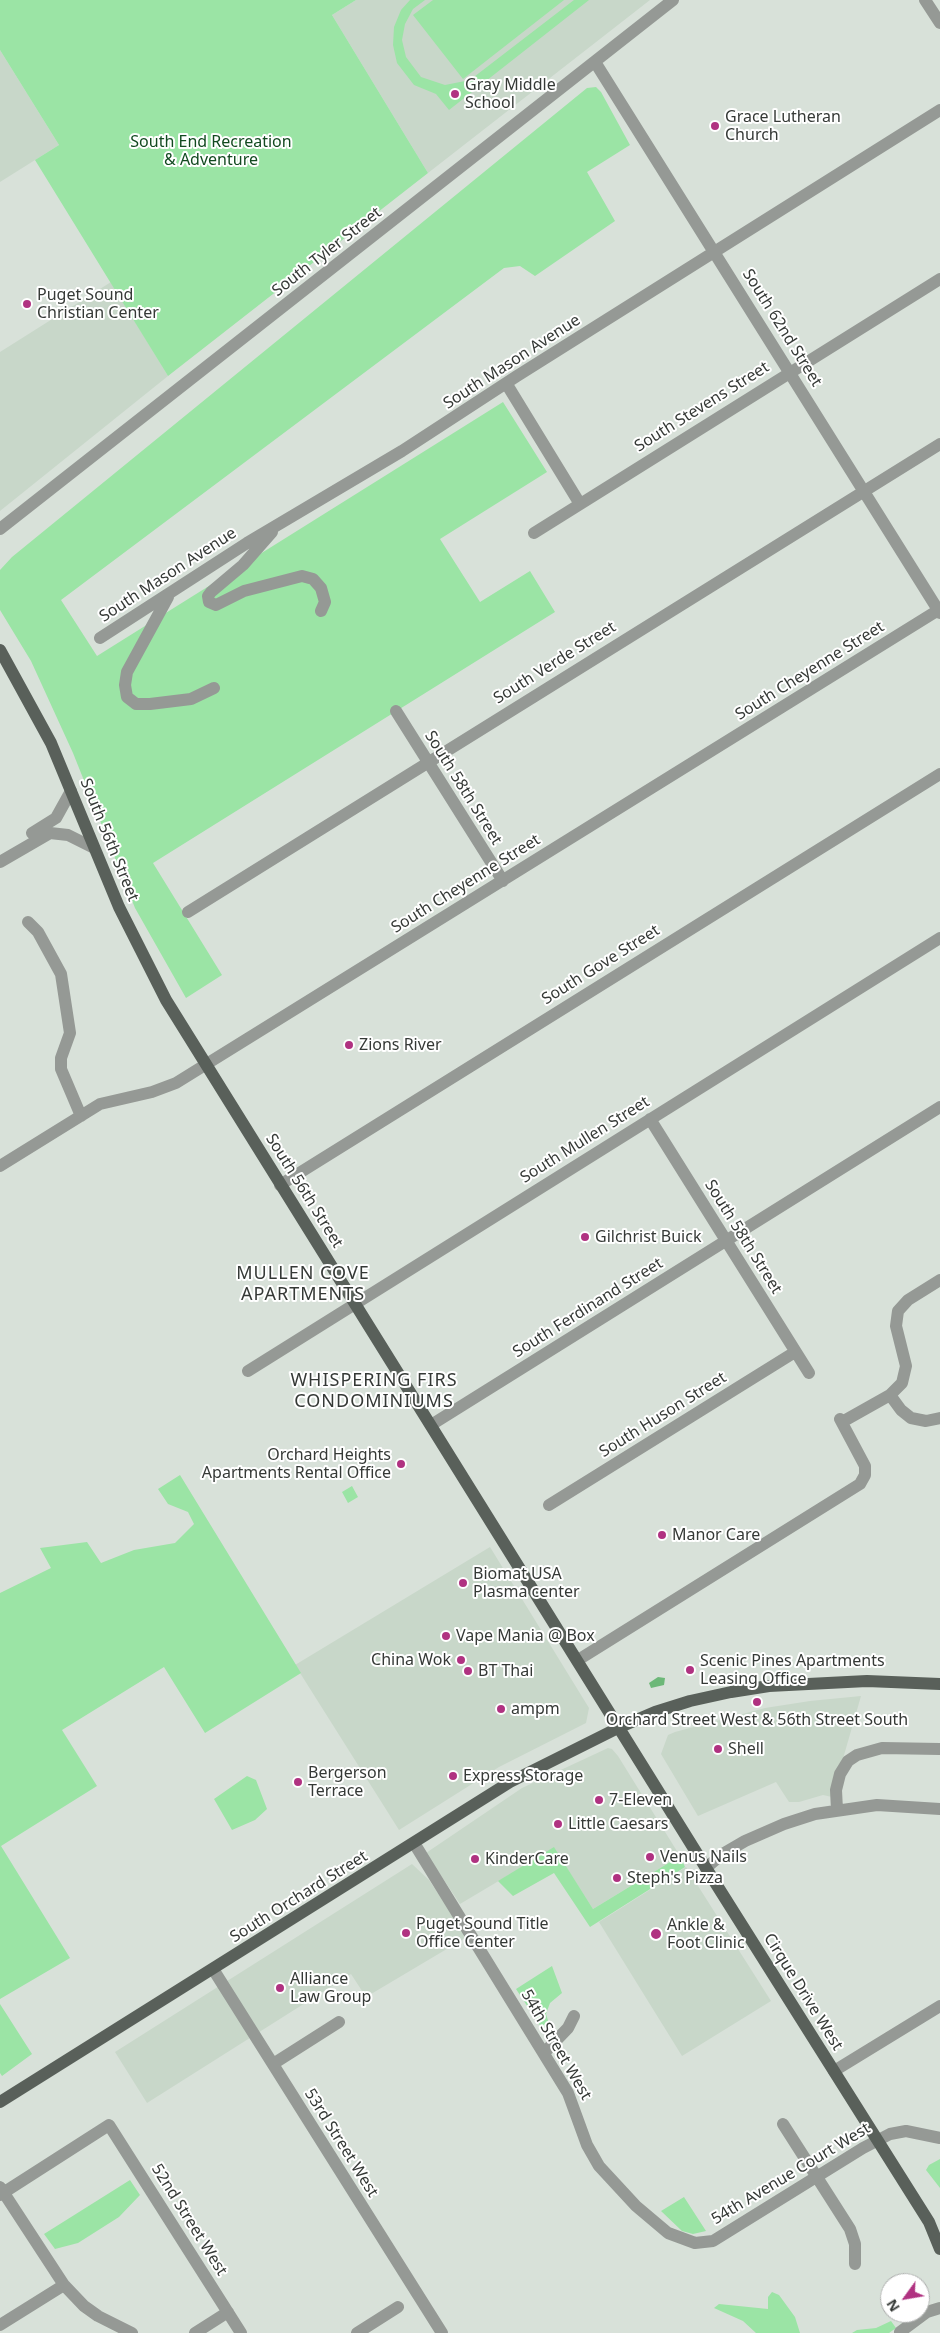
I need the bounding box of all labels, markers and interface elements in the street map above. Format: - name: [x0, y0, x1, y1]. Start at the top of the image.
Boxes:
- place label: Gray Middle School: [465, 75, 556, 113]
- marker: Gray Middle School: [449, 88, 461, 100]
- place label: Grace Lutheran Church: [725, 107, 841, 145]
- marker: Grace Lutheran Church: [709, 120, 721, 132]
- park label: South End Recreation & Adventure: [130, 132, 292, 170]
- street label: South Tyler Street: [268, 203, 386, 301]
- street label: South 62nd Street: [738, 266, 826, 390]
- place label: Puget Sound Christian Center: [37, 285, 159, 323]
- marker: Puget Sound Christian Center: [21, 298, 33, 310]
- street label: South Mason Avenue: [440, 311, 584, 413]
- street label: South Stevens Street: [631, 358, 773, 456]
- street label: South Mason Avenue: [96, 524, 240, 626]
- street label: South Cheyenne Street: [732, 617, 888, 725]
- street label: South Verde Street: [490, 618, 620, 708]
- street label: South 58th Street: [420, 727, 506, 849]
- street label: South 56th Street: [76, 776, 142, 904]
- street label: South Cheyenne Street: [388, 830, 544, 938]
- street label: South Gove Street: [539, 921, 663, 1009]
- place label: Zions River: [359, 1035, 442, 1055]
- marker: Zions River: [343, 1039, 355, 1051]
- street label: South Mullen Street: [517, 1092, 653, 1188]
- street label: South 56th Street: [261, 1130, 347, 1252]
- street label: South 58th Street: [700, 1176, 786, 1298]
- place label: Gilchrist Buick: [595, 1227, 701, 1247]
- marker: Gilchrist Buick: [579, 1231, 591, 1243]
- street label: South Ferdinand Street: [509, 1254, 667, 1362]
- district label: MULLEN COVE APARTMENTS: [235, 1263, 371, 1306]
- street label: South Huson Street: [596, 1368, 730, 1462]
- district label: WHISPERING FIRS CONDOMINIUMS: [289, 1370, 459, 1412]
- place label: Orchard Heights Apartments Rental Office: [202, 1445, 391, 1483]
- marker: Orchard Heights Apartments Rental Office: [395, 1458, 407, 1470]
- place label: Manor Care: [672, 1525, 760, 1545]
- marker: Manor Care: [656, 1529, 668, 1541]
- place label: Biomat USA Plasma center: [473, 1564, 580, 1602]
- marker: Biomat USA Plasma center: [457, 1577, 469, 1589]
- place label: Vape Mania @ Box: [456, 1626, 595, 1646]
- marker: Vape Mania @ Box: [440, 1630, 452, 1642]
- place label: China Wok: [371, 1650, 451, 1670]
- place label: Scenic Pines Apartments Leasing Office: [700, 1651, 885, 1689]
- marker: China Wok: [455, 1654, 467, 1666]
- place label: BT Thai: [478, 1661, 533, 1681]
- marker: Scenic Pines Apartments Leasing Office: [684, 1664, 696, 1676]
- marker: BT Thai: [462, 1665, 474, 1677]
- marker: Orchard Street West & 56th Street South: [751, 1696, 763, 1708]
- place label: ampm: [511, 1699, 560, 1719]
- marker: ampm: [495, 1703, 507, 1715]
- place label: Orchard Street West & 56th Street South: [606, 1710, 908, 1730]
- place label: Shell: [728, 1739, 764, 1759]
- marker: Shell: [712, 1743, 724, 1755]
- place label: Bergerson Terrace: [308, 1763, 387, 1801]
- place label: Express Storage: [463, 1766, 583, 1786]
- marker: Express Storage: [447, 1770, 459, 1782]
- marker: Bergerson Terrace: [292, 1776, 304, 1788]
- place label: 7-Eleven: [609, 1790, 672, 1810]
- marker: 7-Eleven: [593, 1794, 605, 1806]
- place label: Little Caesars: [568, 1814, 668, 1834]
- marker: Little Caesars: [552, 1818, 564, 1830]
- street label: South Orchard Street: [227, 1847, 371, 1947]
- place label: Venus Nails: [660, 1847, 747, 1867]
- place label: KinderCare: [485, 1849, 569, 1869]
- marker: Venus Nails: [644, 1851, 656, 1863]
- marker: KinderCare: [469, 1853, 481, 1865]
- place label: Steph's Pizza: [627, 1868, 723, 1888]
- marker: Steph's Pizza: [611, 1872, 623, 1884]
- place label: Puget Sound Title Office Center: [416, 1914, 549, 1952]
- place label: Ankle & Foot Clinic: [667, 1915, 745, 1953]
- marker: Puget Sound Title Office Center: [400, 1927, 412, 1939]
- marker: Ankle & Foot Clinic: [649, 1927, 663, 1941]
- street label: Cirque Drive West: [759, 1930, 847, 2054]
- place label: Alliance Law Group: [290, 1969, 371, 2007]
- marker: Alliance Law Group: [274, 1982, 286, 1994]
- street label: 54th Street West: [517, 1987, 595, 2103]
- street label: 53rd Street West: [300, 2085, 382, 2201]
- street label: 54th Avenue Court West: [708, 2119, 874, 2229]
- street label: 52nd Street West: [147, 2161, 231, 2279]
- north arrow: [880, 2273, 930, 2323]
- text: N: [882, 2296, 904, 2316]

